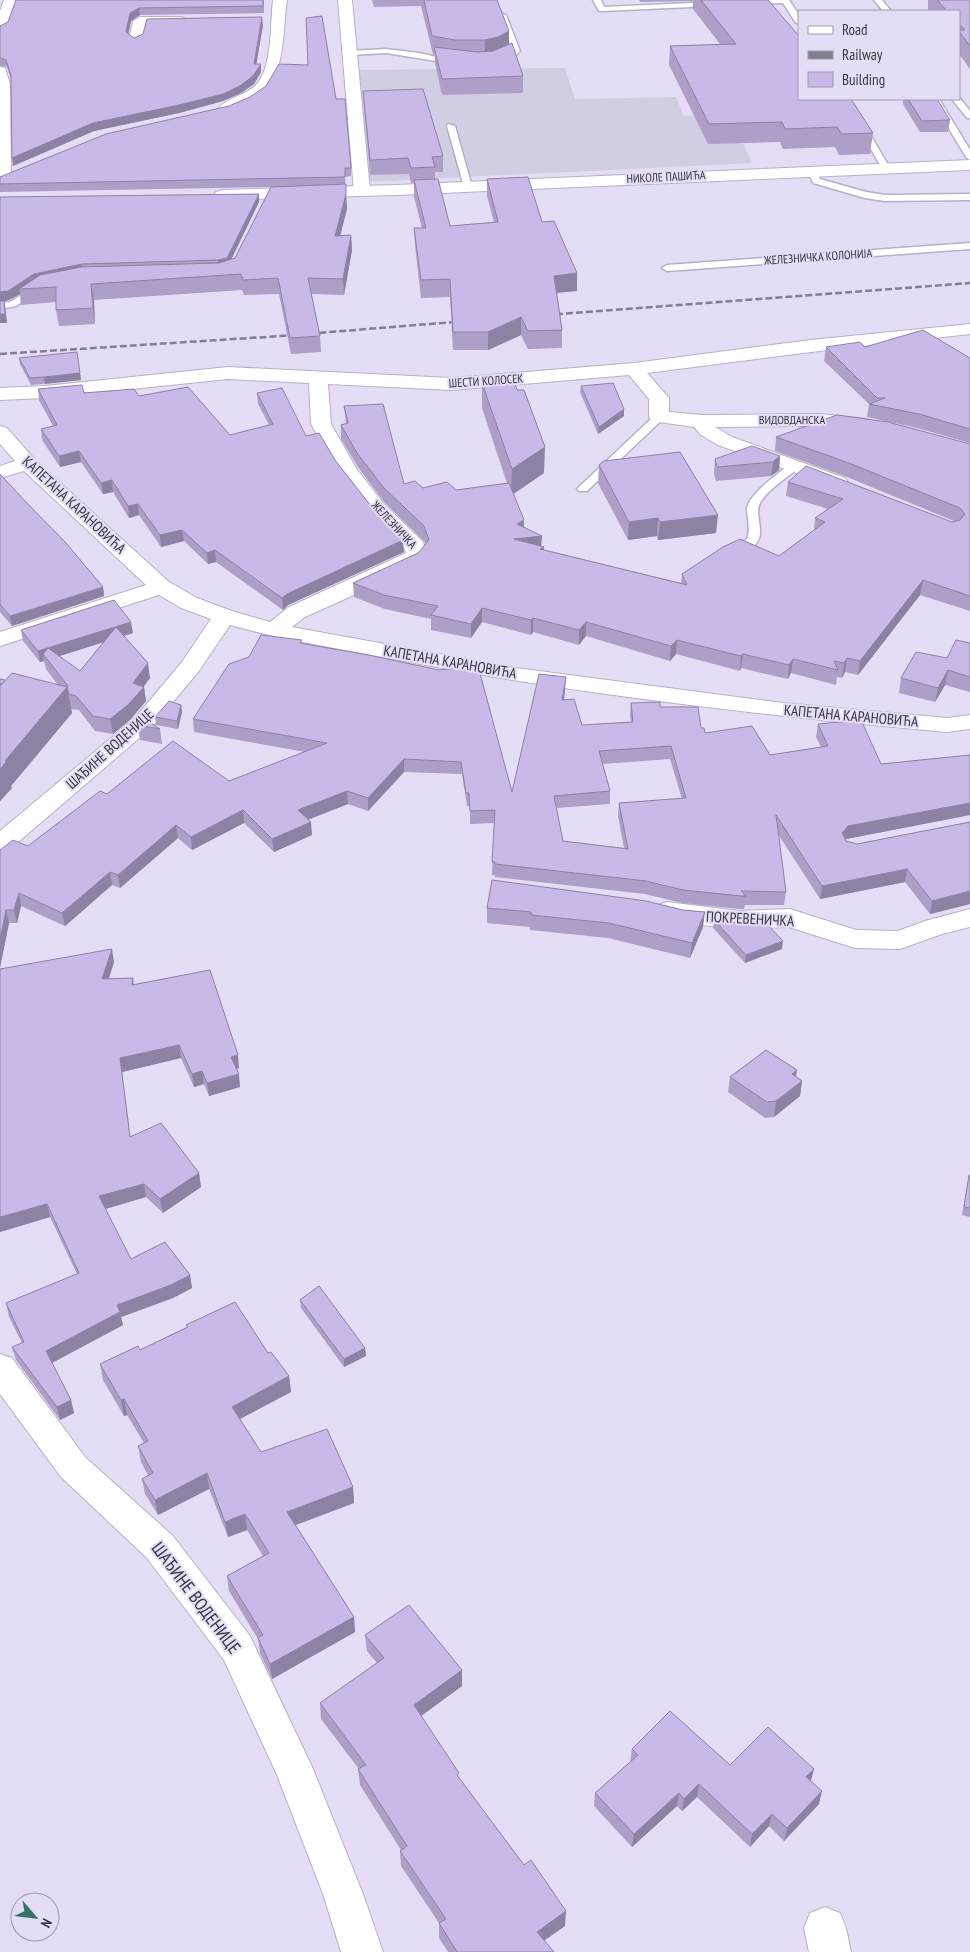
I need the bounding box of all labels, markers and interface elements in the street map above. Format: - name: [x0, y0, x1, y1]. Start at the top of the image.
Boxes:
- legend: [798, 10, 960, 100]
- text: Road: [842, 20, 868, 39]
- text: Railway: [842, 45, 883, 64]
- text: Building: [842, 70, 885, 89]
- street label: НИКОЛЕ ПАШИЋА: [626, 167, 706, 186]
- street label: ЖЕЛЕЗНИЧКА КОЛОНИЈА: [762, 245, 873, 268]
- street label: ШЕСТИ КОЛОСЕК: [448, 370, 524, 391]
- street label: ВИДОВДАНСКА: [759, 412, 826, 427]
- street label: КАПЕТАНА КАРАНОВИЋА: [19, 452, 131, 558]
- street label: ЖЕЛЕЗНИЧКА: [368, 497, 420, 552]
- street label: КАПЕТАНА КАРАНОВИЋА: [382, 640, 519, 683]
- street label: КАПЕТАНА КАРАНОВИЋА: [783, 700, 920, 731]
- street label: ШАЂИНЕ ВОДЕНИЦЕ: [62, 704, 158, 793]
- street label: ПОКРЕВЕНИЧКА: [705, 907, 795, 930]
- street label: ШАЂИНЕ ВОДЕНИЦЕ: [147, 1537, 246, 1658]
- north arrow: [10, 1892, 60, 1942]
- text: N: [37, 1916, 56, 1931]

